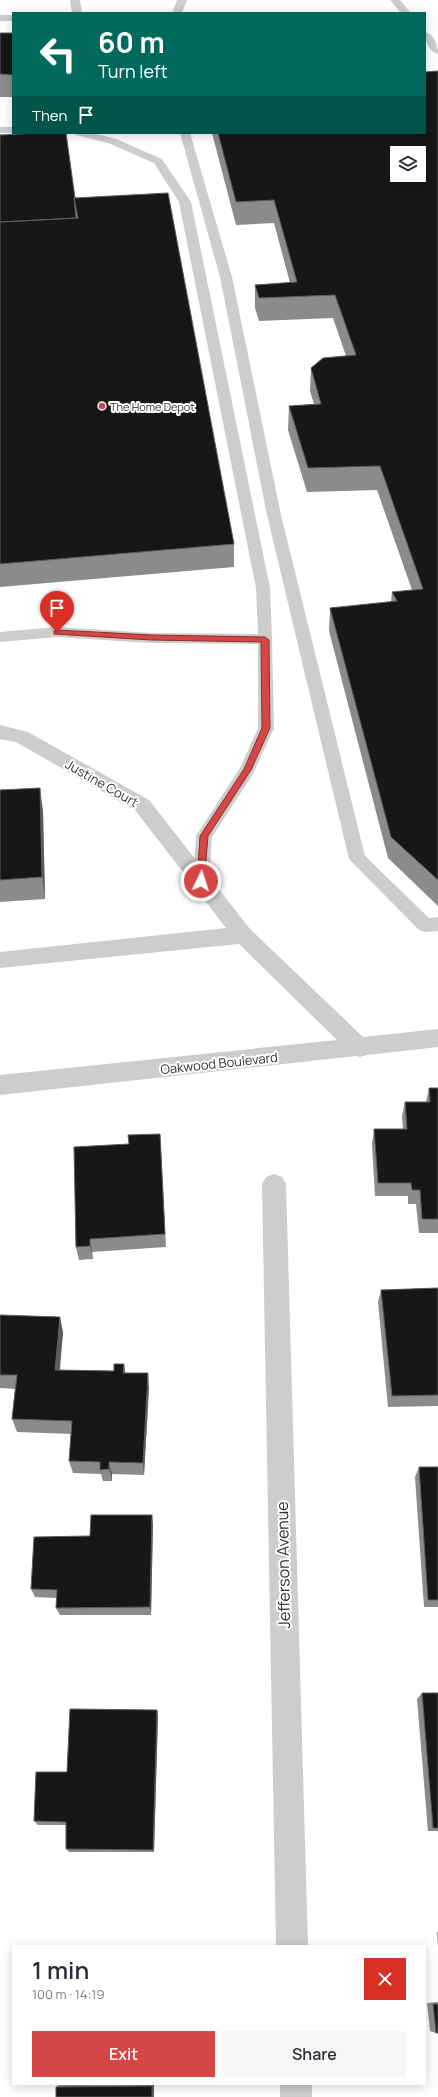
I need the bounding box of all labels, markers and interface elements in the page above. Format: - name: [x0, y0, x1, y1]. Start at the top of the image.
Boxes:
- text: 60 m: [98, 23, 165, 61]
- icon: left: [32, 28, 84, 80]
- text: Turn left: [98, 59, 168, 83]
- icon: arrive: [75, 104, 97, 126]
- text: Then: [32, 105, 67, 126]
- map controls: [390, 146, 426, 182]
- button: layers: [390, 146, 426, 182]
- place label: The Home Depot: [110, 399, 195, 414]
- marker: The Home Depot: [97, 401, 107, 411]
- pin: [40, 591, 74, 632]
- icon: arrive: [46, 597, 68, 619]
- street label: Justine Court: [62, 755, 142, 811]
- position arrow: [180, 860, 222, 902]
- street label: Oakwood Boulevard: [159, 1048, 279, 1078]
- street label: Jefferson Avenue: [271, 1501, 295, 1629]
- text: 1 min: [32, 1953, 89, 1986]
- button: close: [364, 1958, 406, 2000]
- text: 100 m · 14:19: [32, 1985, 104, 2003]
- button: Exit: [32, 2031, 215, 2077]
- button: Share: [223, 2031, 406, 2077]

